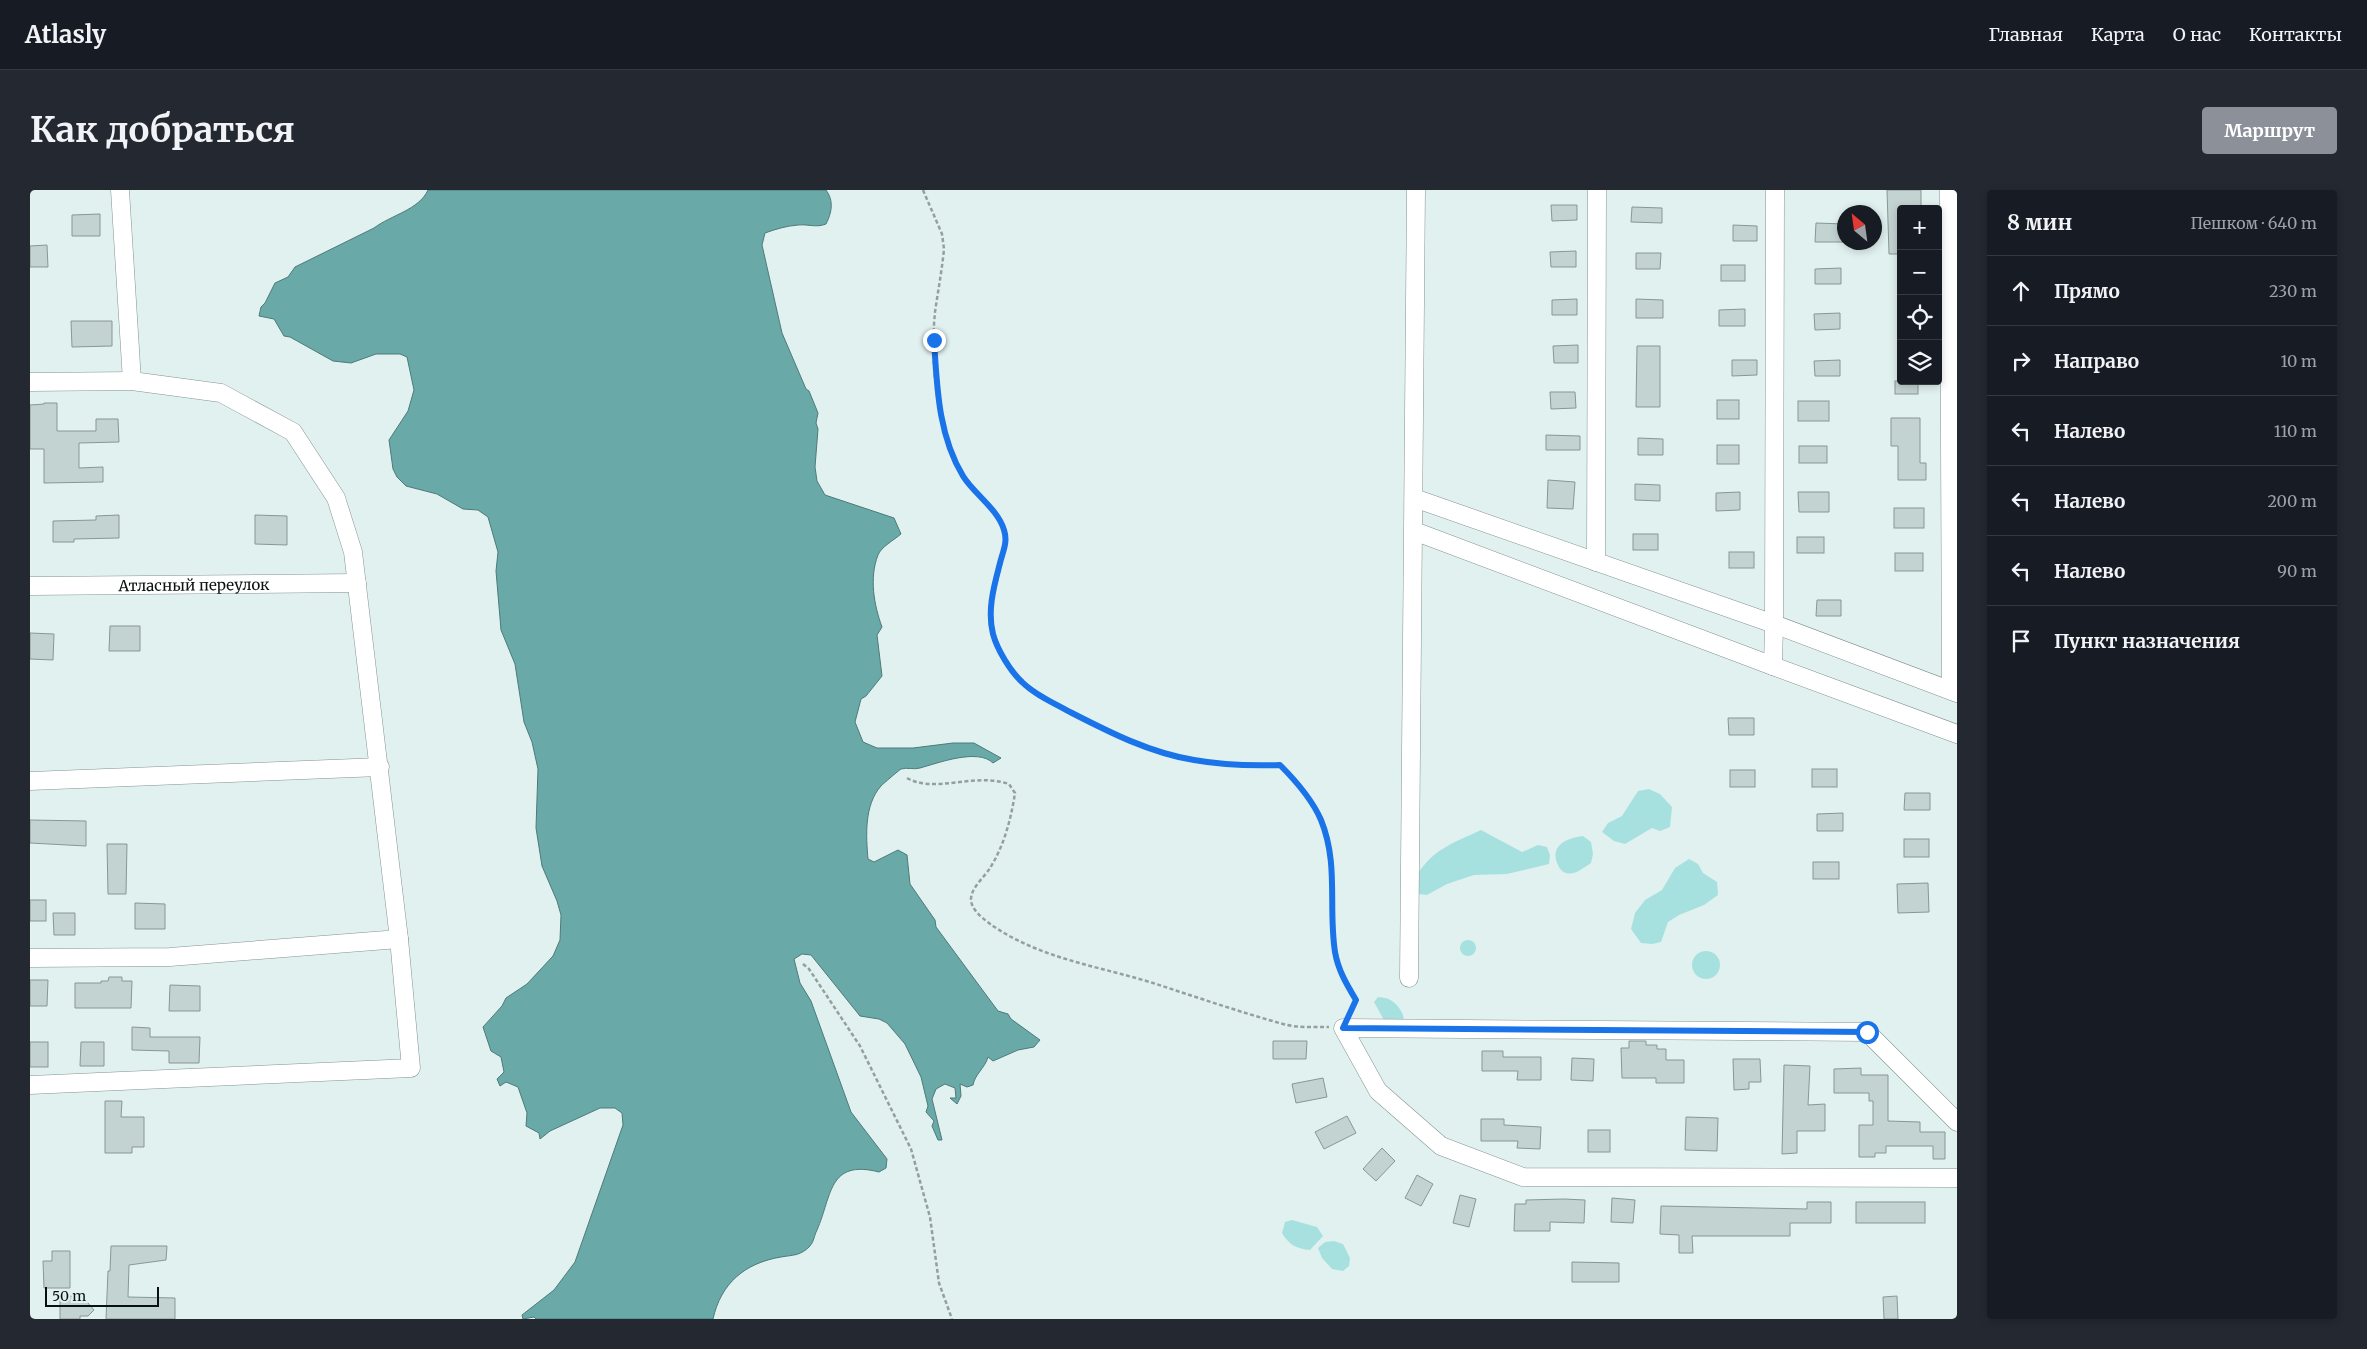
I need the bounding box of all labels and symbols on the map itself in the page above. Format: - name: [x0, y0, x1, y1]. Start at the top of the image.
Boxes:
- north arrow: [1837, 205, 1882, 250]
- route end: [923, 329, 946, 352]
- street label: Атласный переулок: [117, 574, 270, 595]
- route start: [1856, 1021, 1879, 1044]
- scale bar: [45, 1284, 159, 1307]

